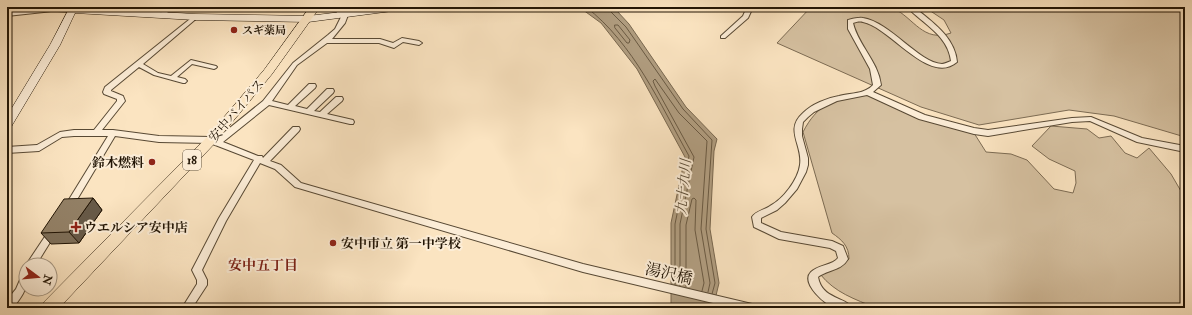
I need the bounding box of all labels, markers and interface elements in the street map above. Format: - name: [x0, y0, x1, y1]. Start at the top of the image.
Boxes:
- place label: スギ薬局: [242, 24, 286, 37]
- marker: スギ薬局: [229, 25, 239, 35]
- street label: 安中バイパス: [206, 76, 268, 146]
- road number: 18: [183, 150, 201, 170]
- place label: 鈴木燃料: [92, 155, 144, 171]
- water label: 九十九川: [673, 156, 695, 216]
- marker: 鈴木燃料: [147, 157, 157, 167]
- place label: ウエルシア安中店: [84, 220, 188, 236]
- marker: ウエルシア安中店: [71, 222, 81, 232]
- place label: 安中市立 第一中学校: [341, 236, 462, 252]
- marker: 安中市立 第一中学校: [328, 238, 338, 248]
- north arrow: [18, 257, 58, 297]
- district label: 安中五丁目: [228, 257, 298, 274]
- street label: 湯沢橋: [643, 259, 694, 289]
- text: N: [39, 272, 55, 287]

